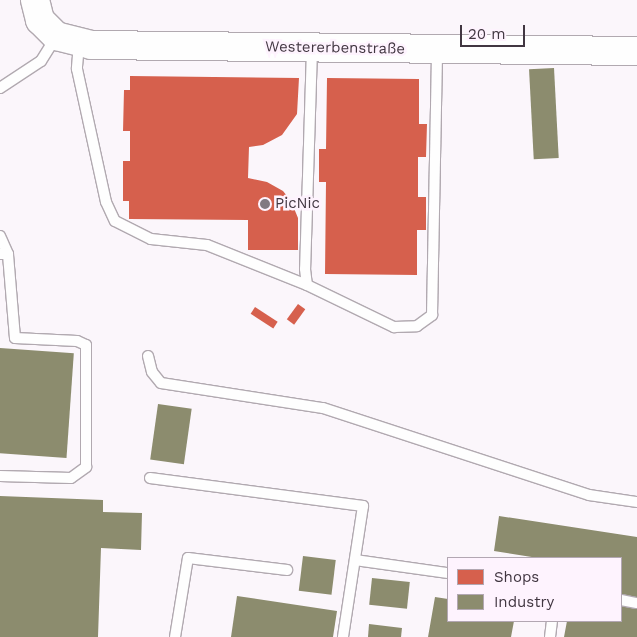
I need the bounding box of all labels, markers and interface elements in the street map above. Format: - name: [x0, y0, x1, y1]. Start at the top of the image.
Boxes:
- scale bar: [462, 15, 527, 47]
- text: 20 m: [468, 25, 506, 43]
- street label: Westererbenstraße: [265, 38, 405, 58]
- place label: PicNic: [275, 195, 320, 213]
- marker: PicNic: [259, 198, 271, 210]
- legend: [447, 557, 622, 622]
- text: Shops: [494, 568, 539, 586]
- text: Industry: [494, 593, 554, 611]

